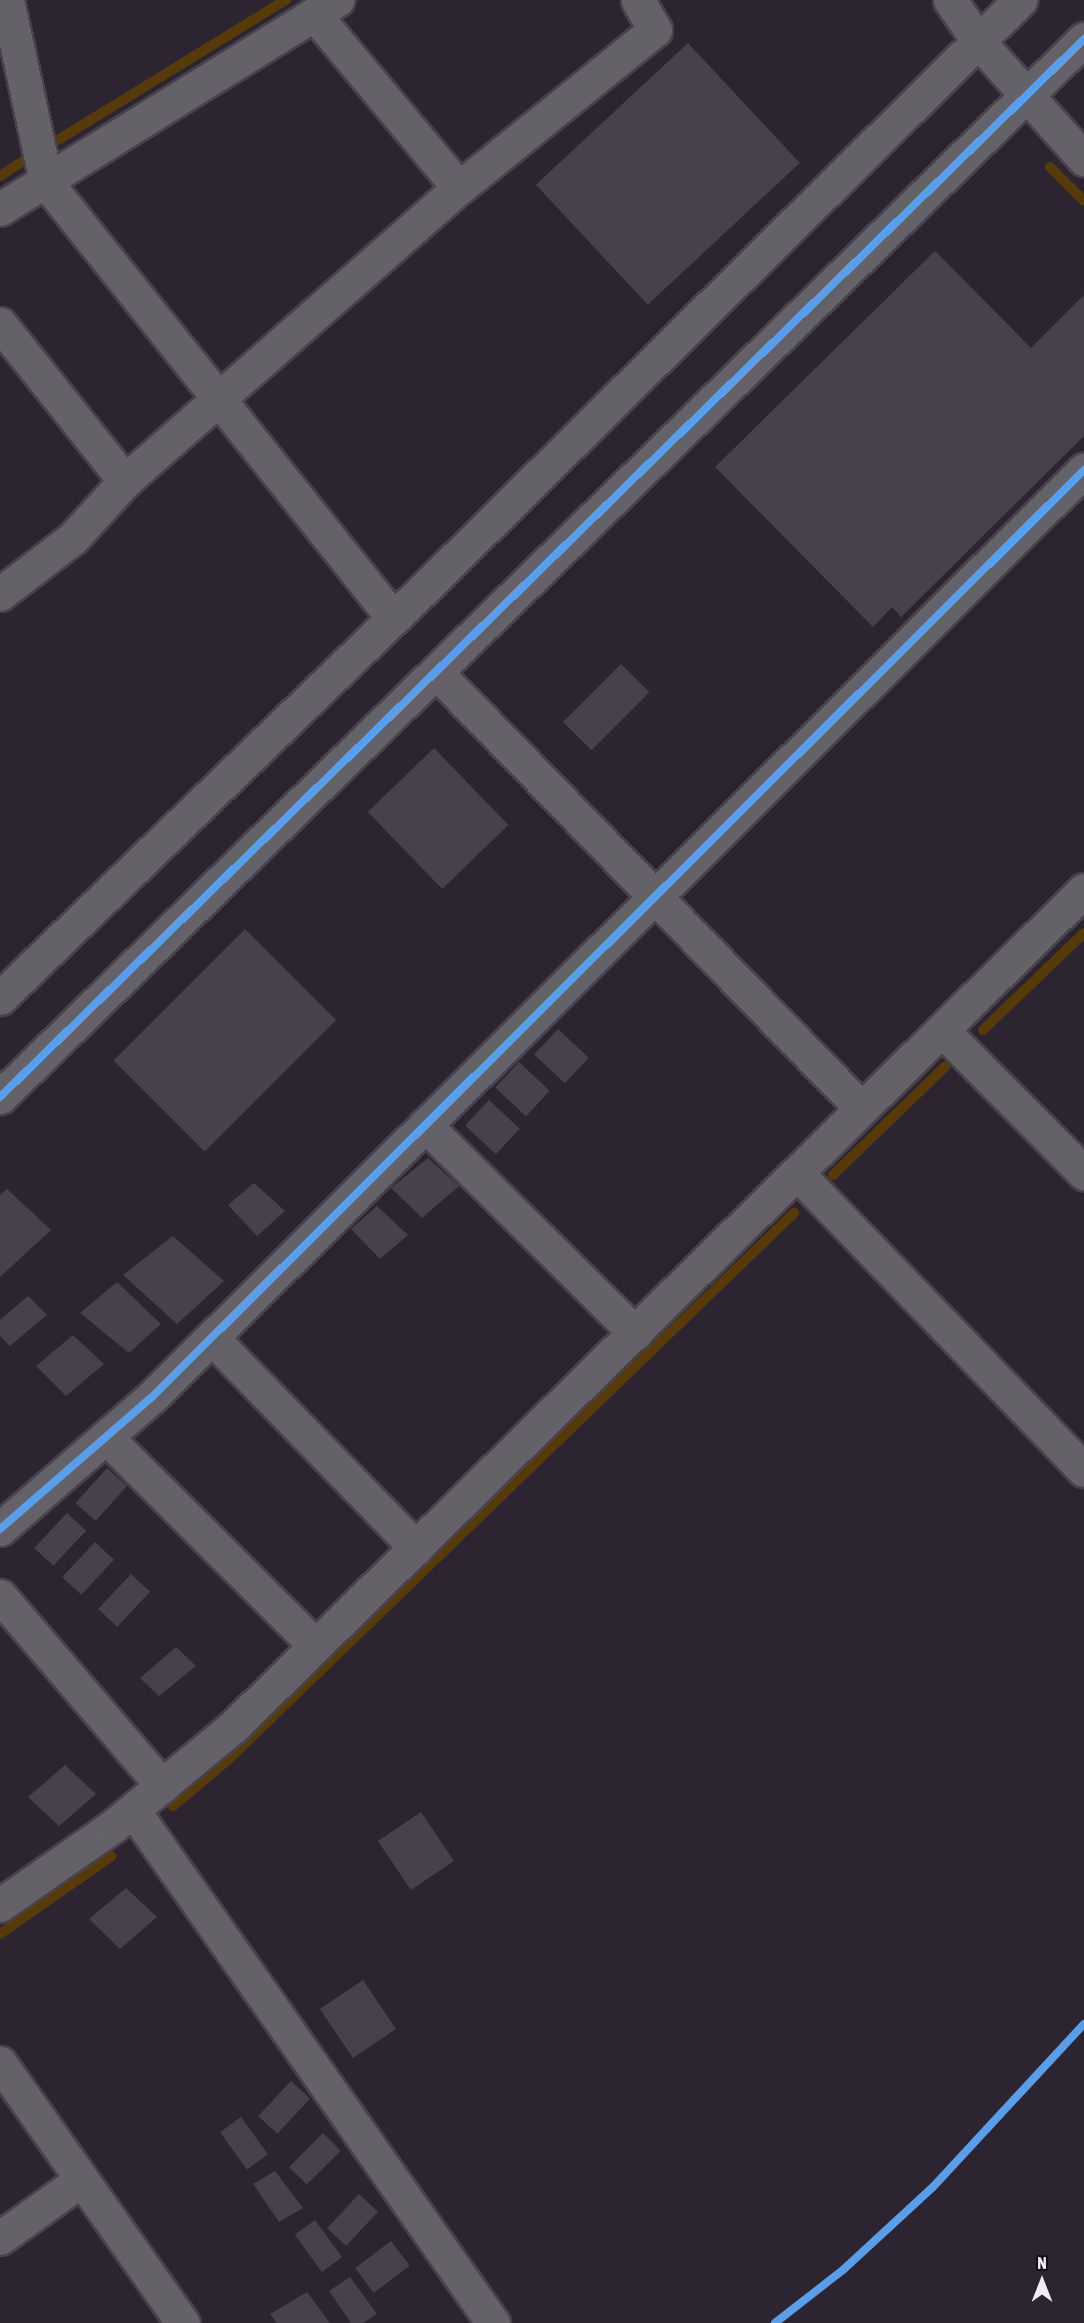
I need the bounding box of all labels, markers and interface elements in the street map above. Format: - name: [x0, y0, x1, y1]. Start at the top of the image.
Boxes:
- north arrow: [1012, 2251, 1072, 2311]
- text: N: [1037, 2254, 1047, 2272]

